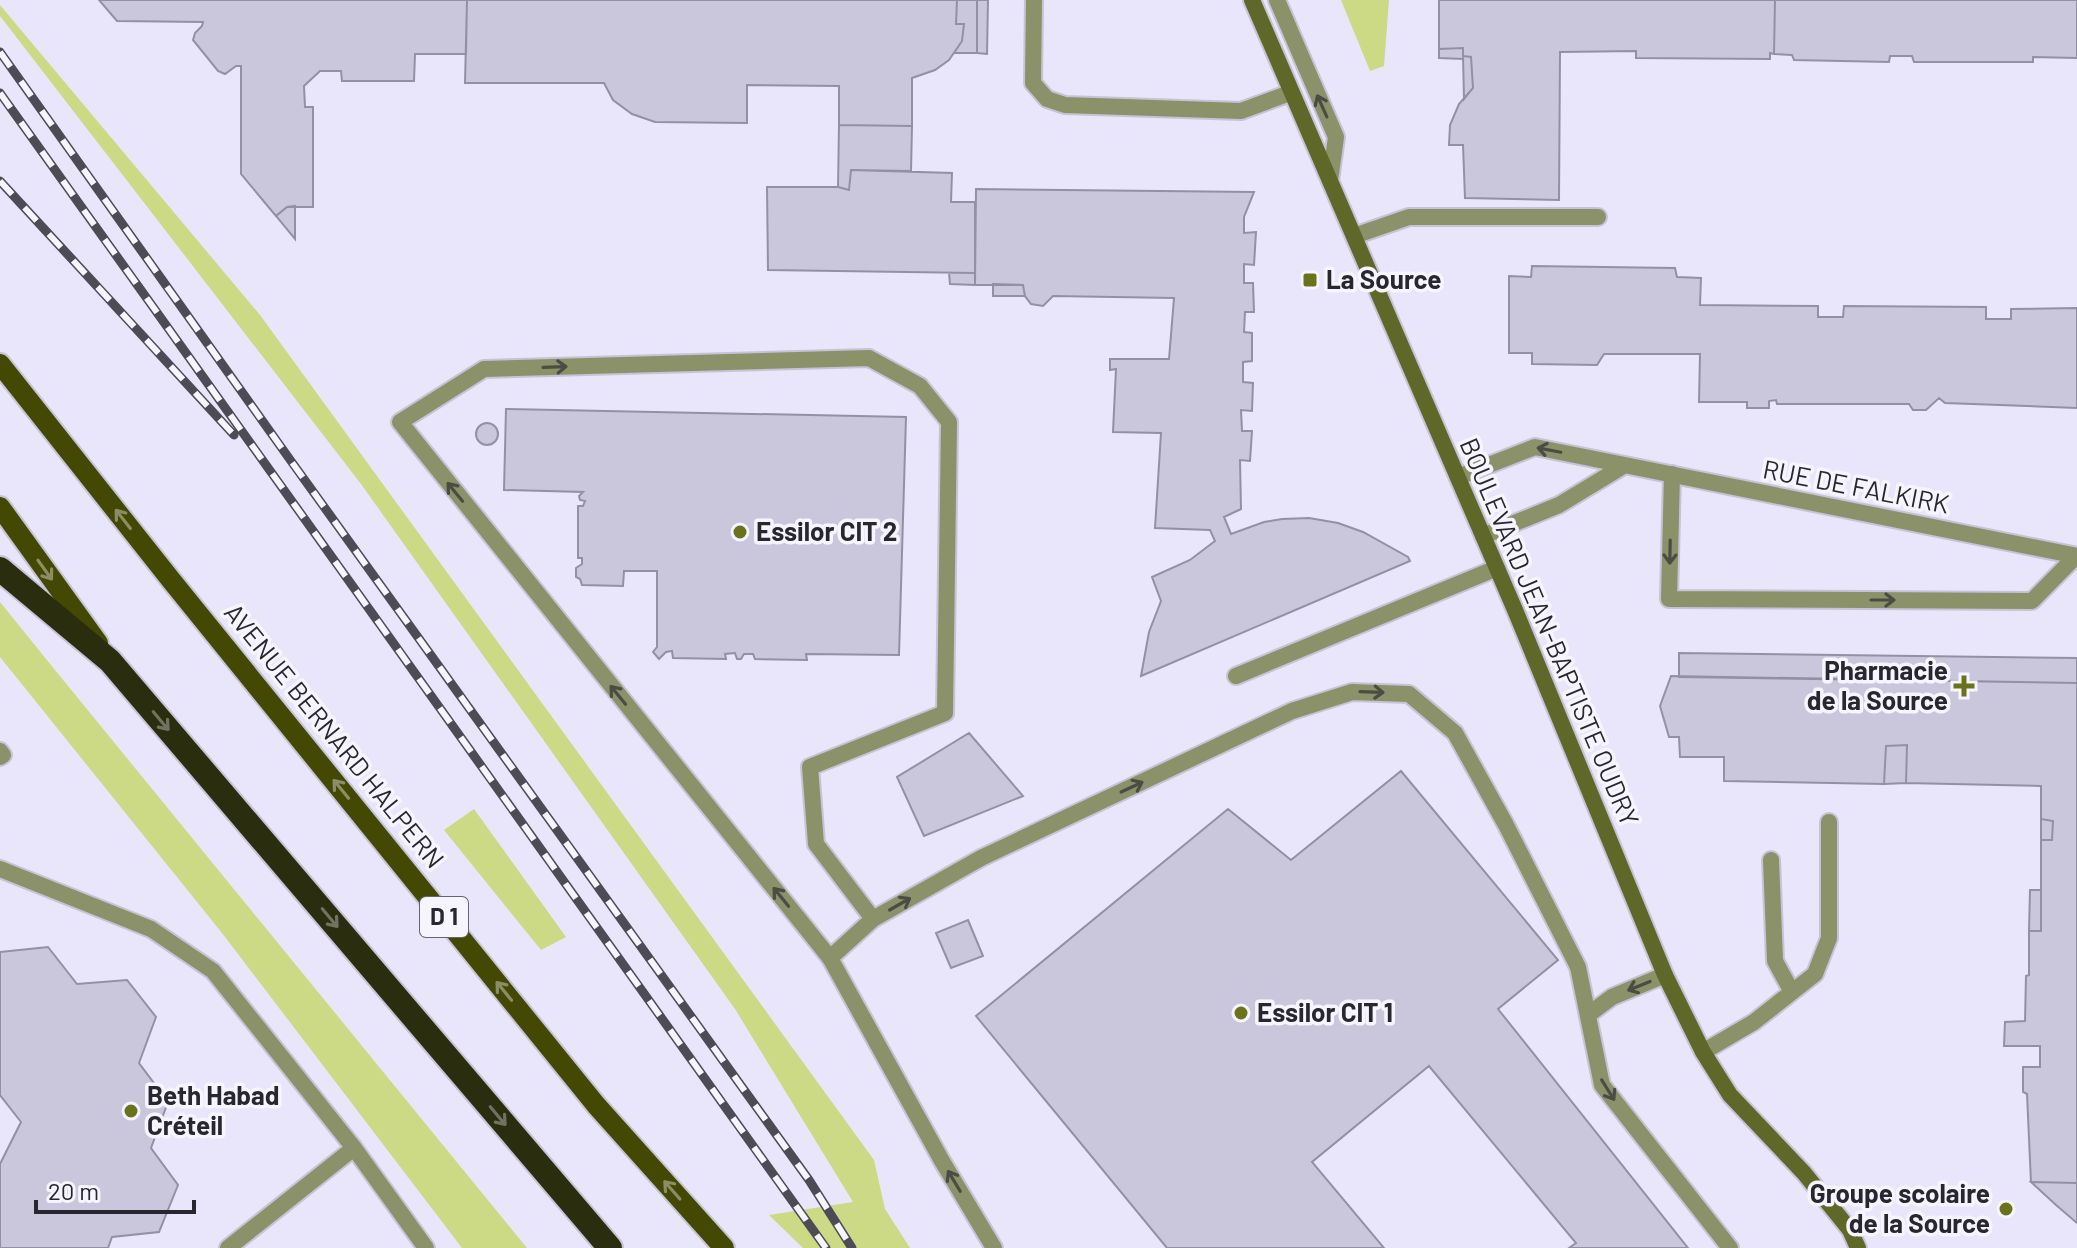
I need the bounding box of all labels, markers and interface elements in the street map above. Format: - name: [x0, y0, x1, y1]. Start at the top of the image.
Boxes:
- one-way arrow: [1314, 94, 1329, 119]
- place label: La Source: [1326, 263, 1442, 294]
- marker: La Source: [1301, 271, 1319, 289]
- one-way arrow: [541, 359, 568, 375]
- street label: BOULEVARD JEAN-BAPTISTE OUDRY: [1454, 433, 1646, 830]
- one-way arrow: [1536, 442, 1562, 457]
- street label: RUE DE FALKIRK: [1761, 452, 1952, 519]
- one-way arrow: [446, 482, 464, 503]
- one-way arrow: [114, 509, 132, 530]
- place label: Essilor CIT 2: [756, 515, 897, 546]
- marker: Essilor CIT 2: [731, 523, 749, 541]
- one-way arrow: [1663, 538, 1678, 565]
- one-way arrow: [36, 559, 53, 580]
- one-way arrow: [1869, 592, 1896, 608]
- street label: AVENUE BERNARD HALPERN: [219, 597, 451, 874]
- place label: Pharmacie de la Source: [1807, 654, 1948, 715]
- marker: Pharmacie de la Source: [1955, 677, 1973, 695]
- one-way arrow: [609, 685, 626, 706]
- one-way arrow: [1358, 685, 1385, 700]
- one-way arrow: [152, 710, 170, 730]
- one-way arrow: [332, 779, 350, 800]
- one-way arrow: [1120, 779, 1144, 794]
- one-way arrow: [772, 887, 790, 908]
- one-way arrow: [888, 896, 911, 912]
- road number: D 1: [420, 897, 468, 937]
- one-way arrow: [321, 908, 339, 928]
- one-way arrow: [1627, 980, 1652, 994]
- one-way arrow: [496, 981, 513, 1002]
- place label: Essilor CIT 1: [1257, 996, 1393, 1027]
- marker: Essilor CIT 1: [1232, 1004, 1250, 1022]
- one-way arrow: [1600, 1078, 1616, 1101]
- place label: Beth Habad Créteil: [147, 1079, 280, 1140]
- marker: Beth Habad Créteil: [122, 1102, 140, 1120]
- one-way arrow: [489, 1106, 507, 1126]
- scale bar: [36, 1164, 194, 1214]
- one-way arrow: [946, 1170, 962, 1193]
- text: 20 m: [48, 1176, 99, 1205]
- place label: Groupe scolaire de la Source: [1810, 1177, 1990, 1238]
- one-way arrow: [663, 1181, 681, 1201]
- marker: Groupe scolaire de la Source: [1997, 1200, 2015, 1218]

